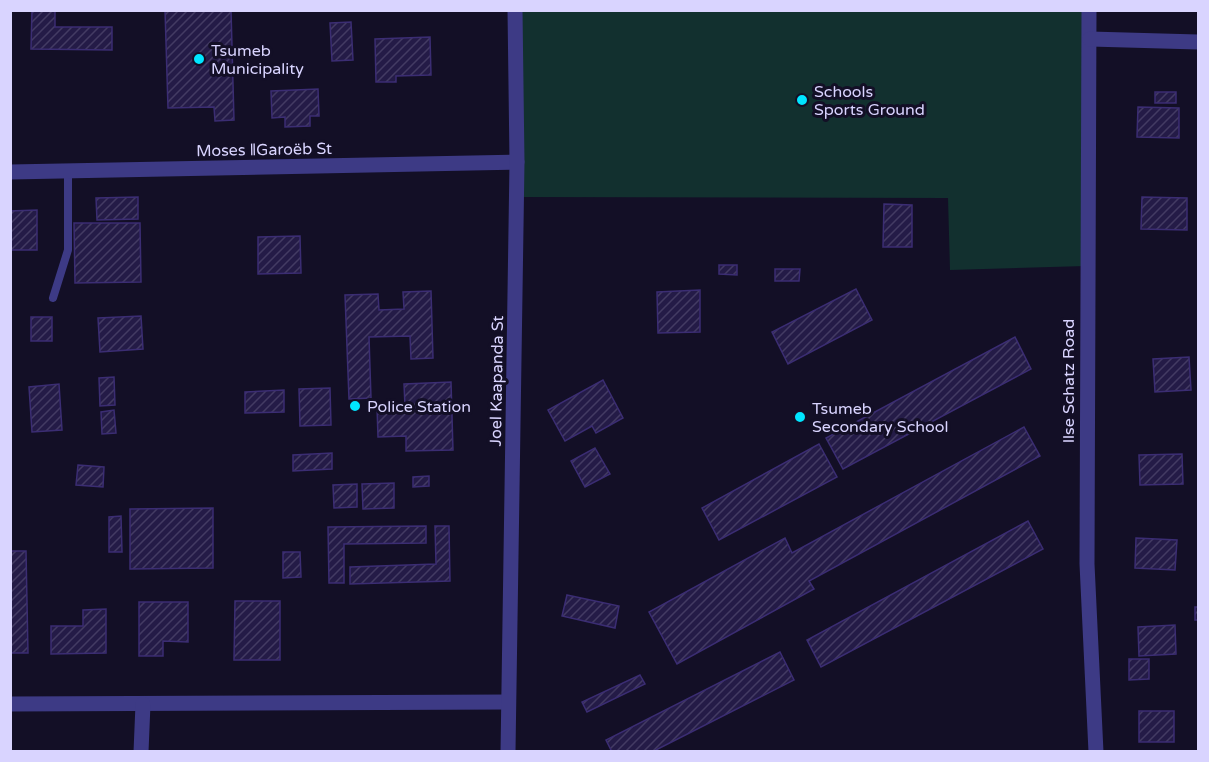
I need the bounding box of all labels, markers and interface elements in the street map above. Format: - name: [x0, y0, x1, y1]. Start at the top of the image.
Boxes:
- place label: Tsumeb Municipality: [211, 41, 304, 79]
- marker: Tsumeb Municipality: [192, 52, 206, 66]
- place label: Schools Sports Ground: [814, 82, 925, 120]
- marker: Schools Sports Ground: [795, 93, 809, 107]
- street label: Moses ǁGaroëb St: [196, 139, 332, 161]
- street label: Joel Kaapanda St: [486, 315, 508, 447]
- street label: Ilse Schatz Road: [1059, 319, 1079, 443]
- place label: Police Station: [367, 397, 471, 417]
- marker: Police Station: [348, 399, 362, 413]
- place label: Tsumeb Secondary School: [812, 399, 948, 437]
- marker: Tsumeb Secondary School: [793, 410, 807, 424]

